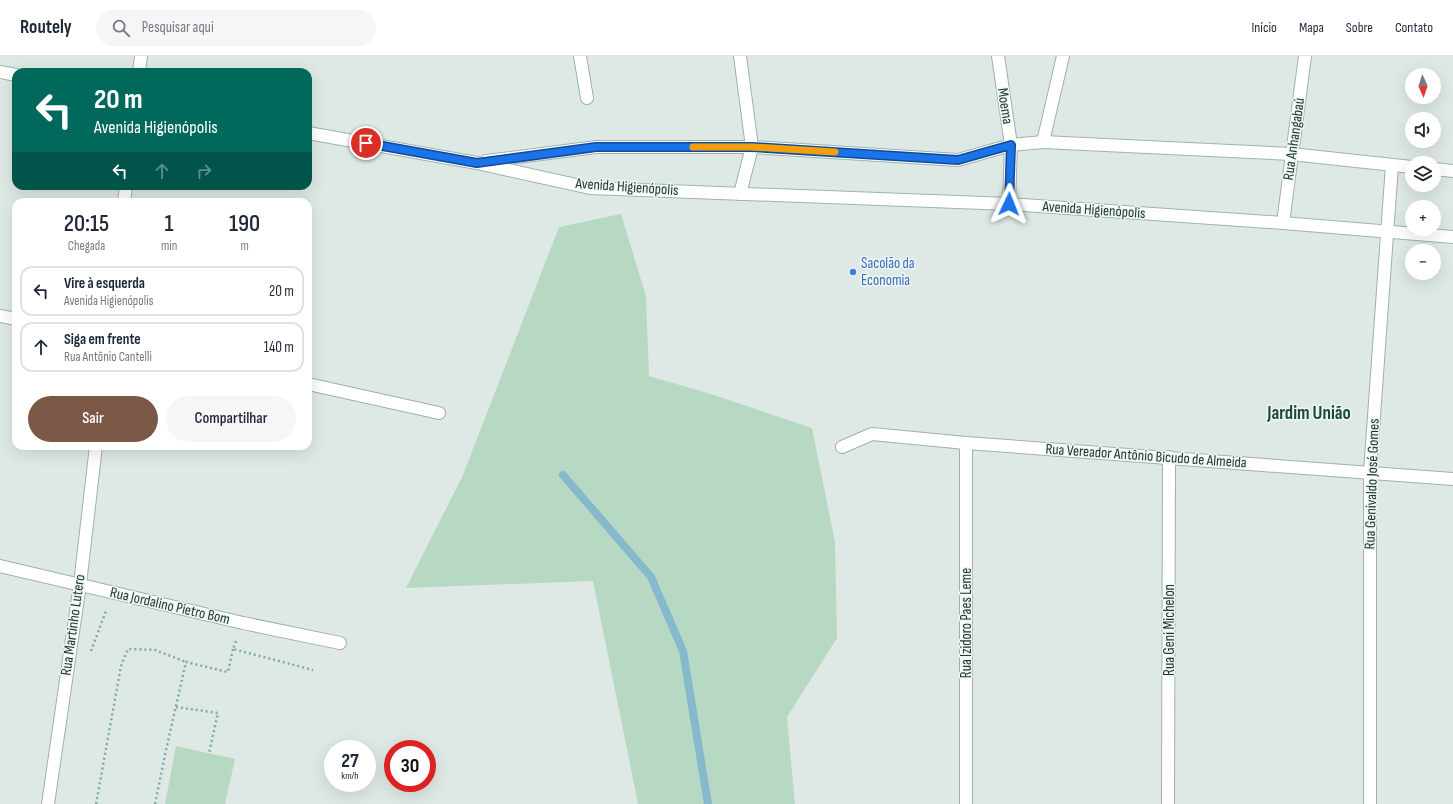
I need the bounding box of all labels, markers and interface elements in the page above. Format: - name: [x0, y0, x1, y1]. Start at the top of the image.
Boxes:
- search box: [96, 10, 376, 46]
- text: Routely: [20, 16, 72, 39]
- icon: search: [110, 17, 132, 39]
- text: Pesquisar aqui: [142, 18, 214, 37]
- text: Início: [1251, 19, 1277, 36]
- text: Mapa: [1299, 19, 1324, 36]
- text: Sobre: [1346, 19, 1373, 36]
- text: Contato: [1395, 19, 1433, 36]
- north arrow: [1405, 68, 1441, 104]
- map controls: [1405, 68, 1441, 280]
- text: 20 m: [94, 83, 143, 116]
- icon: left: [28, 84, 80, 136]
- street label: Moema: [993, 86, 1017, 126]
- street label: Rua Anhangabaú: [1279, 97, 1309, 181]
- button: sound: [1405, 112, 1441, 148]
- text: Avenida Higienópolis: [94, 117, 218, 138]
- pin: [349, 126, 383, 160]
- icon: arrive: [355, 132, 377, 154]
- button: layers: [1405, 156, 1441, 192]
- icon: left: [109, 160, 131, 182]
- icon: ahead: [151, 160, 173, 182]
- icon: right: [193, 160, 215, 182]
- street label: Avenida Higienópolis: [574, 174, 679, 200]
- position arrow: [988, 183, 1030, 225]
- street label: Avenida Higienópolis: [1041, 197, 1146, 223]
- button: +: [1405, 200, 1441, 236]
- text: 20:15: [64, 209, 109, 238]
- text: 1: [165, 209, 174, 238]
- text: 190: [229, 209, 260, 238]
- text: Chegada: [68, 238, 105, 254]
- text: min: [161, 238, 177, 254]
- text: m: [240, 238, 249, 254]
- button: −: [1405, 244, 1441, 280]
- place label: Sacolão da Economia: [861, 254, 915, 290]
- marker: Sacolão da Economia: [848, 267, 858, 277]
- text: Vire à esquerda: [64, 274, 145, 293]
- icon: left: [30, 280, 52, 302]
- text: 20 m: [269, 282, 294, 301]
- text: Avenida Higienópolis: [64, 293, 153, 309]
- text: Siga em frente: [64, 330, 141, 349]
- icon: ahead: [30, 336, 52, 358]
- text: 140 m: [264, 338, 294, 357]
- text: Rua Antônio Cantelli: [64, 349, 152, 365]
- button: Sair: [28, 396, 158, 442]
- button: Compartilhar: [166, 396, 296, 442]
- district label: Jardim União: [1266, 402, 1351, 425]
- street label: Rua Genivaldo José Gomes: [1360, 418, 1384, 550]
- street label: Rua Vereador Antônio Bicudo de Almeida: [1045, 439, 1247, 473]
- street label: Rua Izidoro Paes Leme: [957, 568, 976, 678]
- street label: Rua Martinho Lutero: [56, 573, 90, 677]
- street label: Rua Jordalino Pietro Bom: [108, 583, 232, 629]
- street label: Rua Geni Michelon: [1160, 584, 1179, 676]
- speed limit sign: 30: [384, 740, 436, 792]
- text: 27: [341, 749, 359, 773]
- text: km/h: [341, 770, 359, 782]

